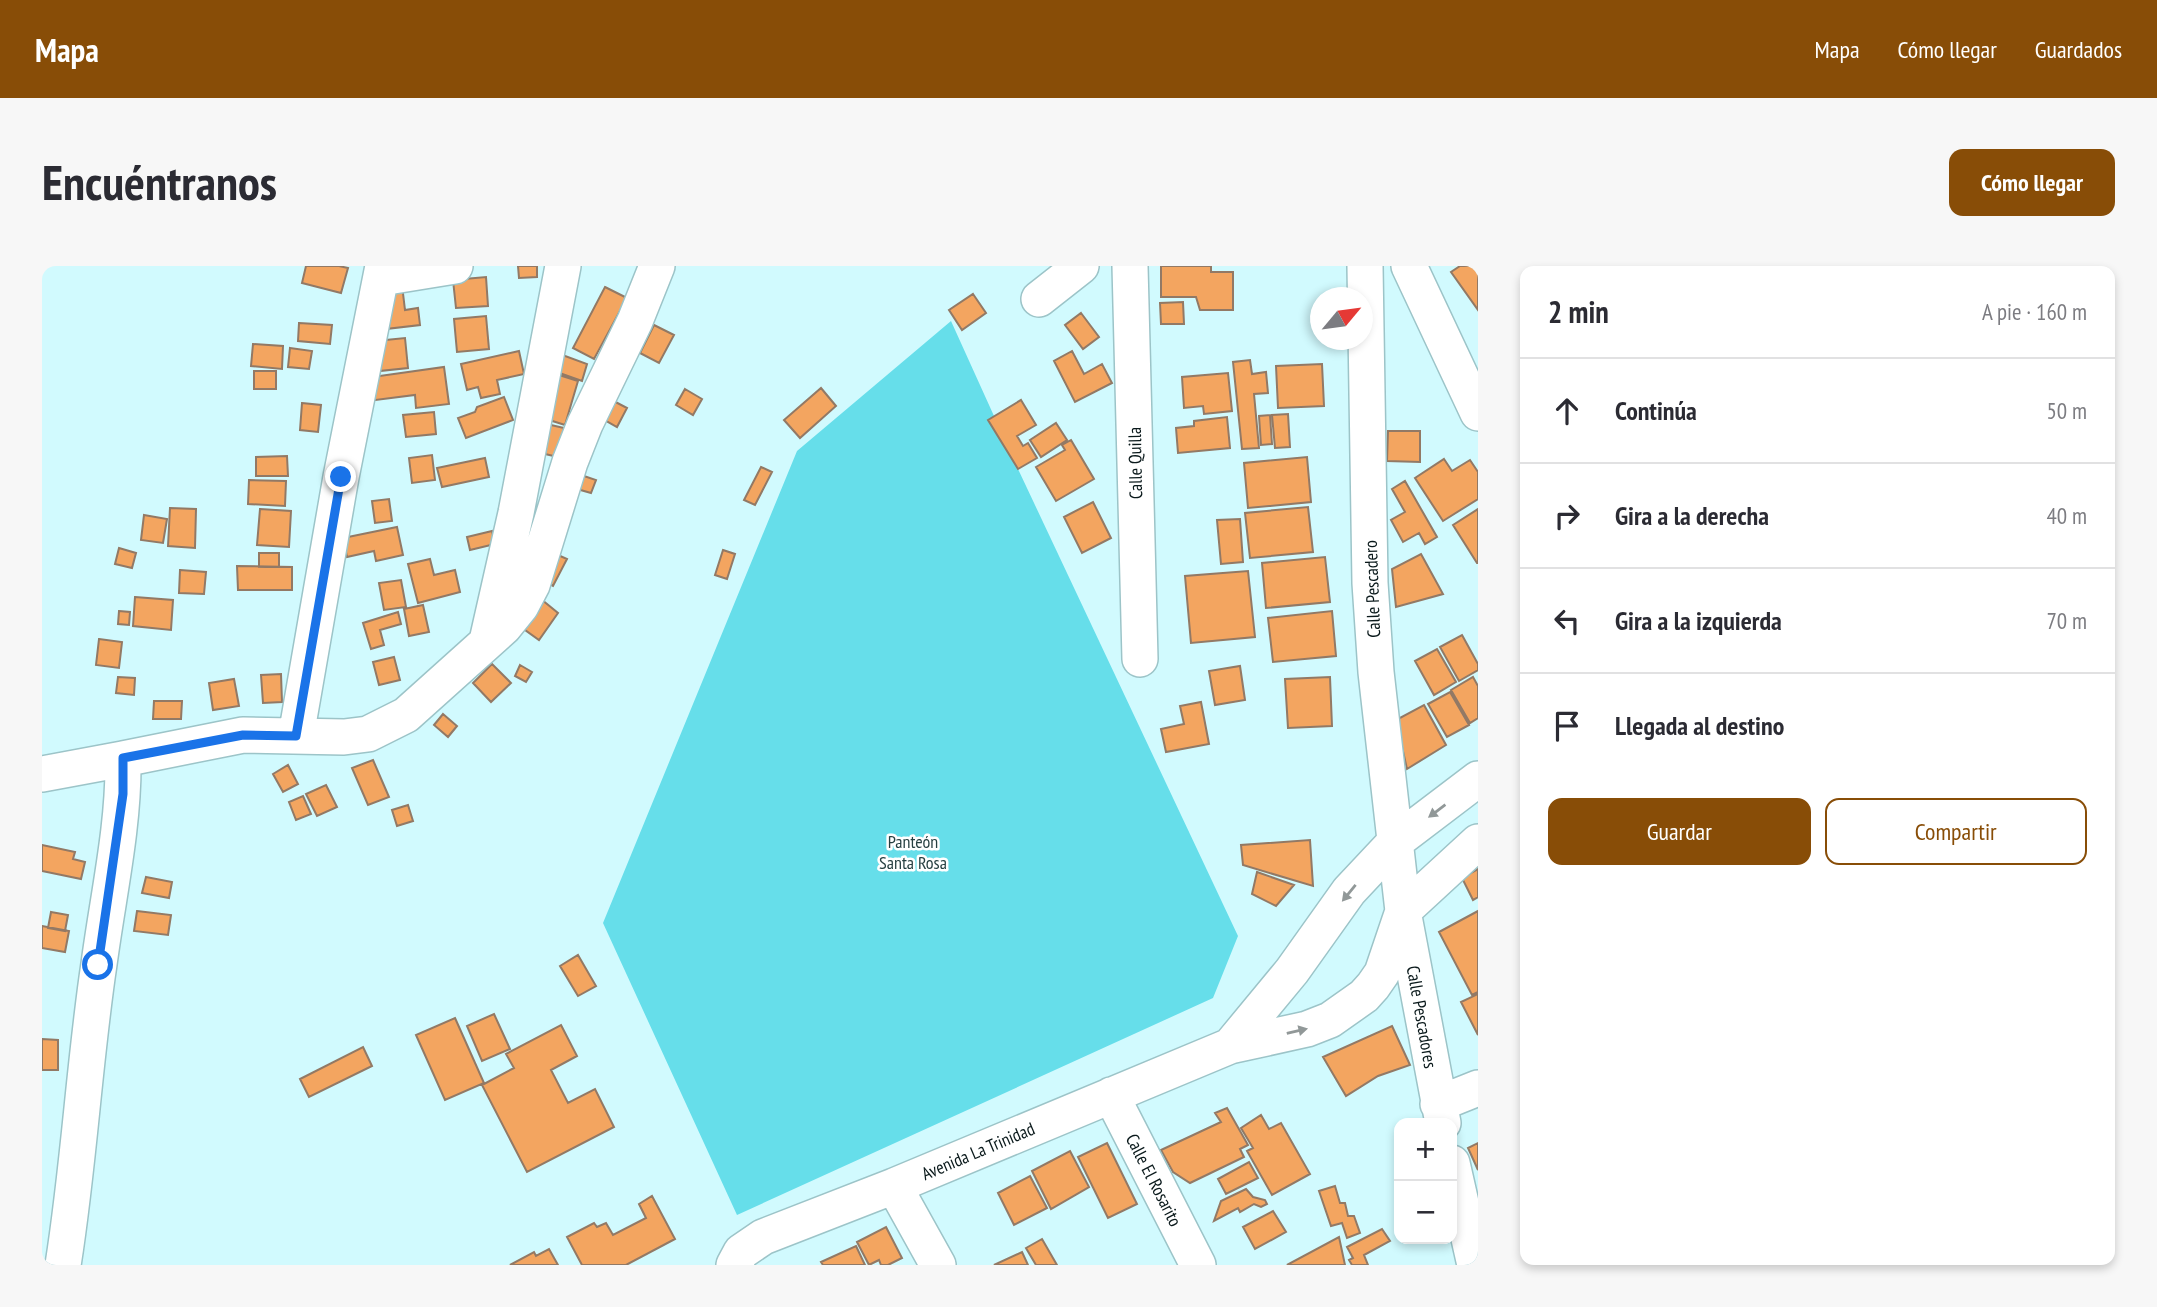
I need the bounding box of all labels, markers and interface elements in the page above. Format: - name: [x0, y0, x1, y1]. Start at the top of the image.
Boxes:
- text: Mapa: [35, 28, 99, 71]
- text: Mapa: [1815, 34, 1860, 65]
- text: Cómo llegar: [1898, 34, 1997, 65]
- text: Guardados: [2035, 34, 2122, 65]
- button: Cómo llegar: [1949, 149, 2115, 216]
- text: Encuéntranos: [42, 150, 277, 214]
- north arrow: [1310, 287, 1373, 350]
- text: 2 min: [1548, 292, 1609, 331]
- text: A pie · 160 m: [1982, 297, 2087, 326]
- icon: ahead: [1548, 392, 1586, 430]
- text: Continúa: [1615, 394, 1697, 427]
- text: 50 m: [2046, 396, 2087, 425]
- street label: Calle Quilla: [1123, 427, 1147, 499]
- route end: [325, 461, 356, 492]
- icon: right: [1548, 497, 1586, 535]
- text: Gira a la derecha: [1615, 499, 1769, 532]
- text: 40 m: [2046, 501, 2087, 530]
- street label: Calle Pescadero: [1359, 540, 1385, 638]
- icon: left: [1548, 602, 1586, 640]
- text: Gira a la izquierda: [1615, 604, 1782, 637]
- text: 70 m: [2046, 606, 2087, 635]
- icon: arrive: [1548, 707, 1586, 745]
- text: Llegada al destino: [1615, 709, 1784, 742]
- button: Guardar: [1548, 798, 1811, 865]
- button: Compartir: [1825, 798, 2087, 865]
- one-way arrow: [1428, 803, 1446, 818]
- park label: Panteón Santa Rosa: [879, 830, 947, 874]
- one-way arrow: [1341, 883, 1356, 901]
- route start: [82, 949, 113, 980]
- street label: Calle Pescadores: [1402, 964, 1442, 1070]
- one-way arrow: [1286, 1026, 1308, 1037]
- street label: Avenida La Trinidad: [918, 1117, 1038, 1185]
- map controls: [1394, 1118, 1457, 1244]
- button: +: [1394, 1118, 1457, 1181]
- street label: Calle El Rosarito: [1121, 1130, 1187, 1230]
- button: −: [1394, 1181, 1457, 1244]

